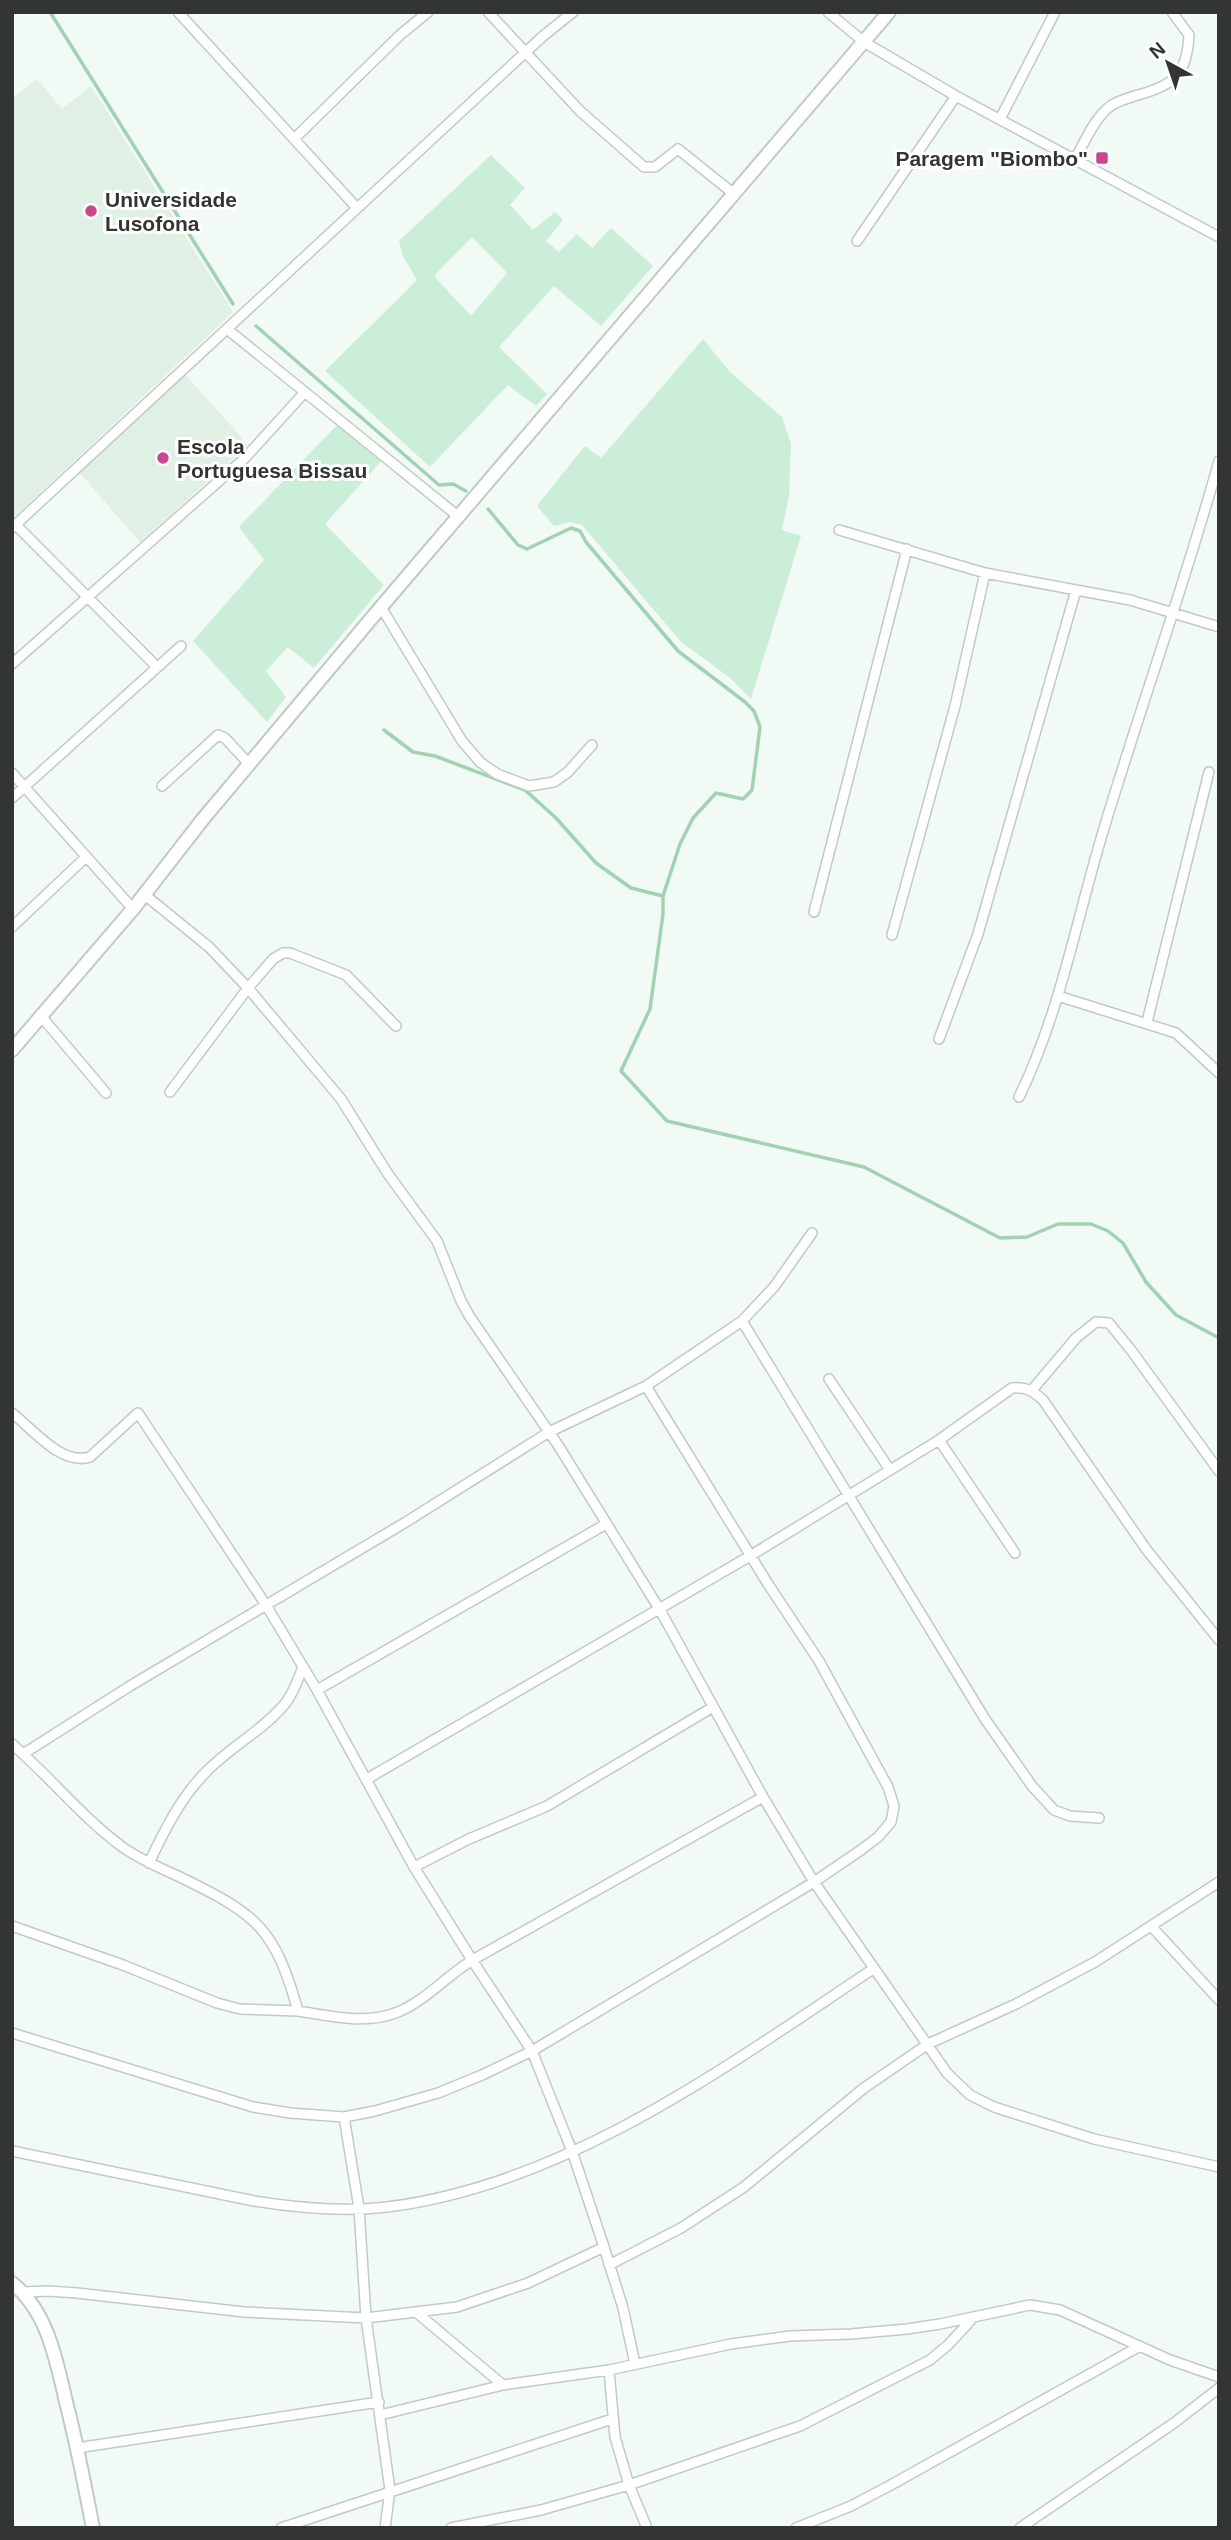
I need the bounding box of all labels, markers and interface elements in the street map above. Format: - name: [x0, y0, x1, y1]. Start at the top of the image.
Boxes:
- north arrow: [1133, 28, 1203, 98]
- text: N: [1145, 38, 1169, 63]
- place label: Paragem "Biombo": [895, 147, 1088, 170]
- marker: Paragem "Biombo": [1094, 150, 1110, 166]
- place label: Universidade Lusofona: [105, 188, 237, 235]
- marker: Universidade Lusofona: [83, 203, 99, 219]
- place label: Escola Portuguesa Bissau: [177, 435, 367, 482]
- marker: Escola Portuguesa Bissau: [155, 450, 171, 466]

